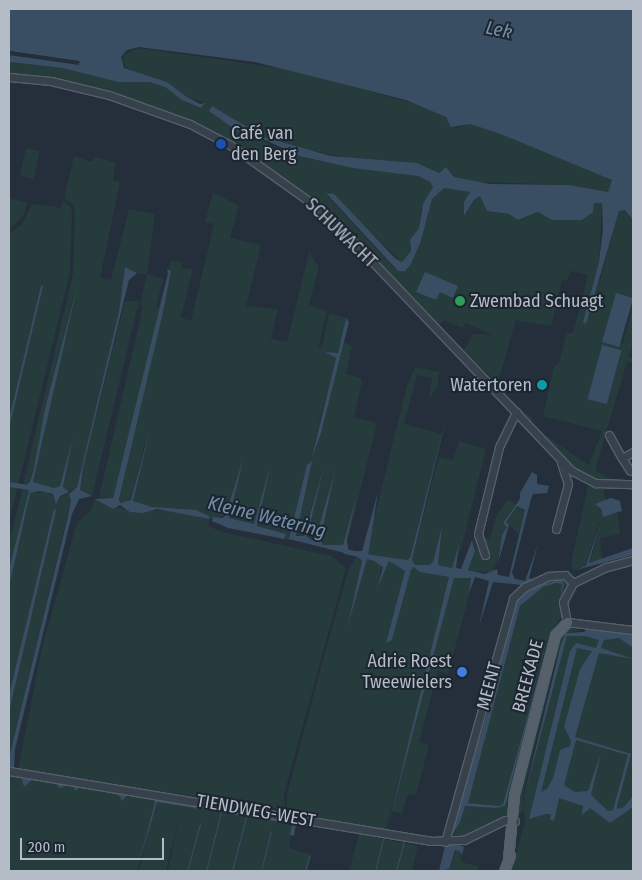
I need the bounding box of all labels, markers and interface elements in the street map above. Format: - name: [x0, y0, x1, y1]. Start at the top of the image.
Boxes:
- water label: Lek: [484, 16, 514, 44]
- place label: Café van den Berg: [231, 123, 296, 166]
- marker: Café van den Berg: [215, 138, 227, 150]
- street label: SCHUWACHT: [301, 194, 381, 272]
- place label: Zwembad Schuagt: [470, 290, 603, 312]
- marker: Zwembad Schuagt: [454, 295, 466, 307]
- place label: Watertoren: [450, 374, 532, 396]
- marker: Watertoren: [536, 379, 548, 391]
- water label: Kleine Wetering: [206, 491, 328, 543]
- street label: BREEKADE: [508, 637, 548, 715]
- place label: Adrie Roest Tweewielers: [362, 651, 452, 694]
- street label: MEENT: [472, 660, 506, 712]
- marker: Adrie Roest Tweewielers: [456, 666, 468, 678]
- street label: TIENDWEG-WEST: [195, 790, 317, 832]
- scale bar: [22, 828, 166, 860]
- text: 200 m: [28, 838, 65, 856]

